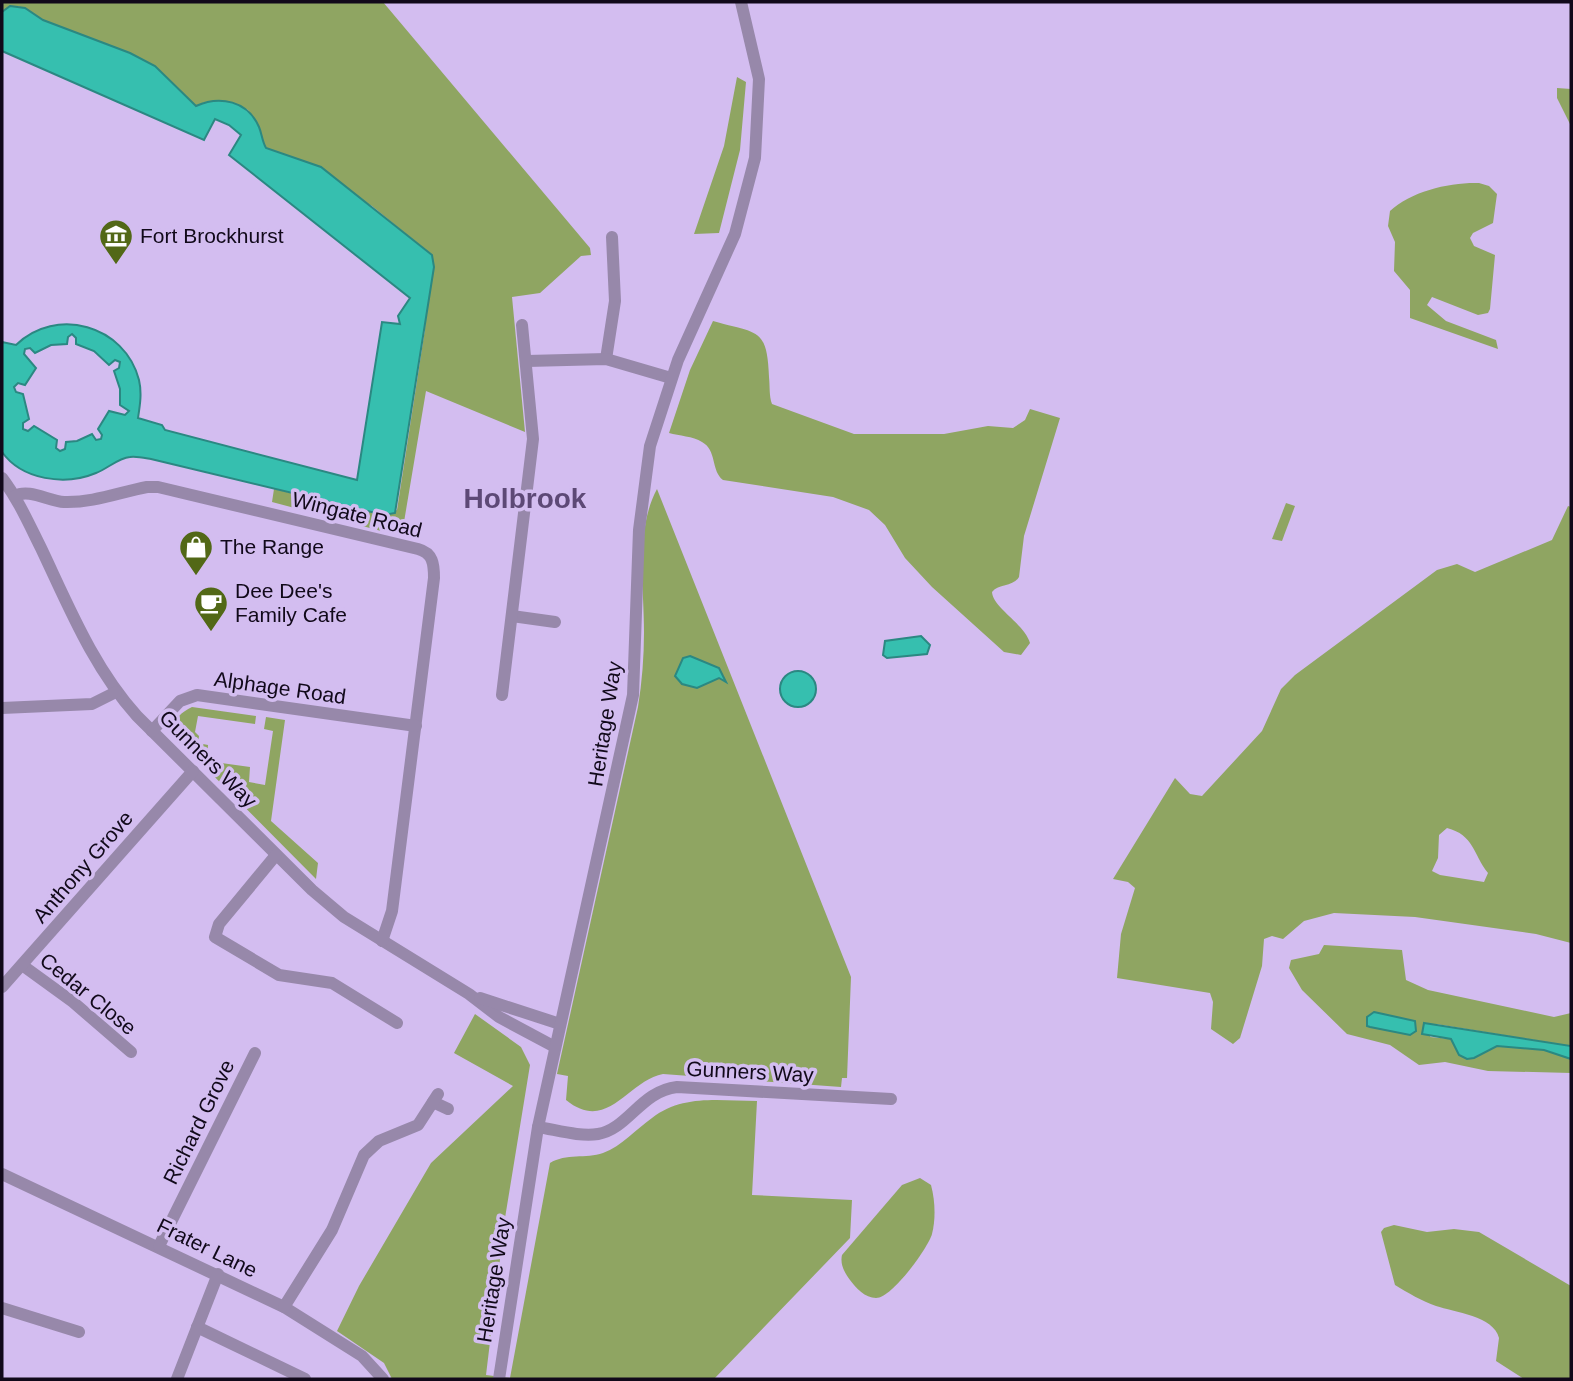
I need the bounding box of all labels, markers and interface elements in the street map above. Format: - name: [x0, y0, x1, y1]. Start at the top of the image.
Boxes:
- museum icon: Fort Brockhurst: [97, 217, 135, 266]
- place label: Fort Brockhurst: [140, 224, 284, 247]
- district label: Holbrook: [464, 483, 587, 514]
- street label: Wingate Road: [290, 487, 424, 542]
- shop icon: The Range: [177, 528, 215, 577]
- place label: The Range: [220, 535, 324, 558]
- place label: Dee Dee's Family Cafe: [235, 579, 347, 626]
- cafe icon: Dee Dee's Family Cafe: [192, 584, 230, 633]
- street label: Heritage Way: [583, 659, 626, 788]
- street label: Alphage Road: [213, 667, 348, 708]
- street label: Gunners Way: [155, 705, 262, 812]
- street label: Anthony Grove: [28, 806, 137, 927]
- street label: Cedar Close: [36, 948, 141, 1039]
- street label: Richard Grove: [159, 1056, 239, 1188]
- street label: Gunners Way: [686, 1057, 815, 1086]
- street label: Frater Lane: [153, 1213, 261, 1282]
- street label: Heritage Way: [472, 1215, 515, 1344]

